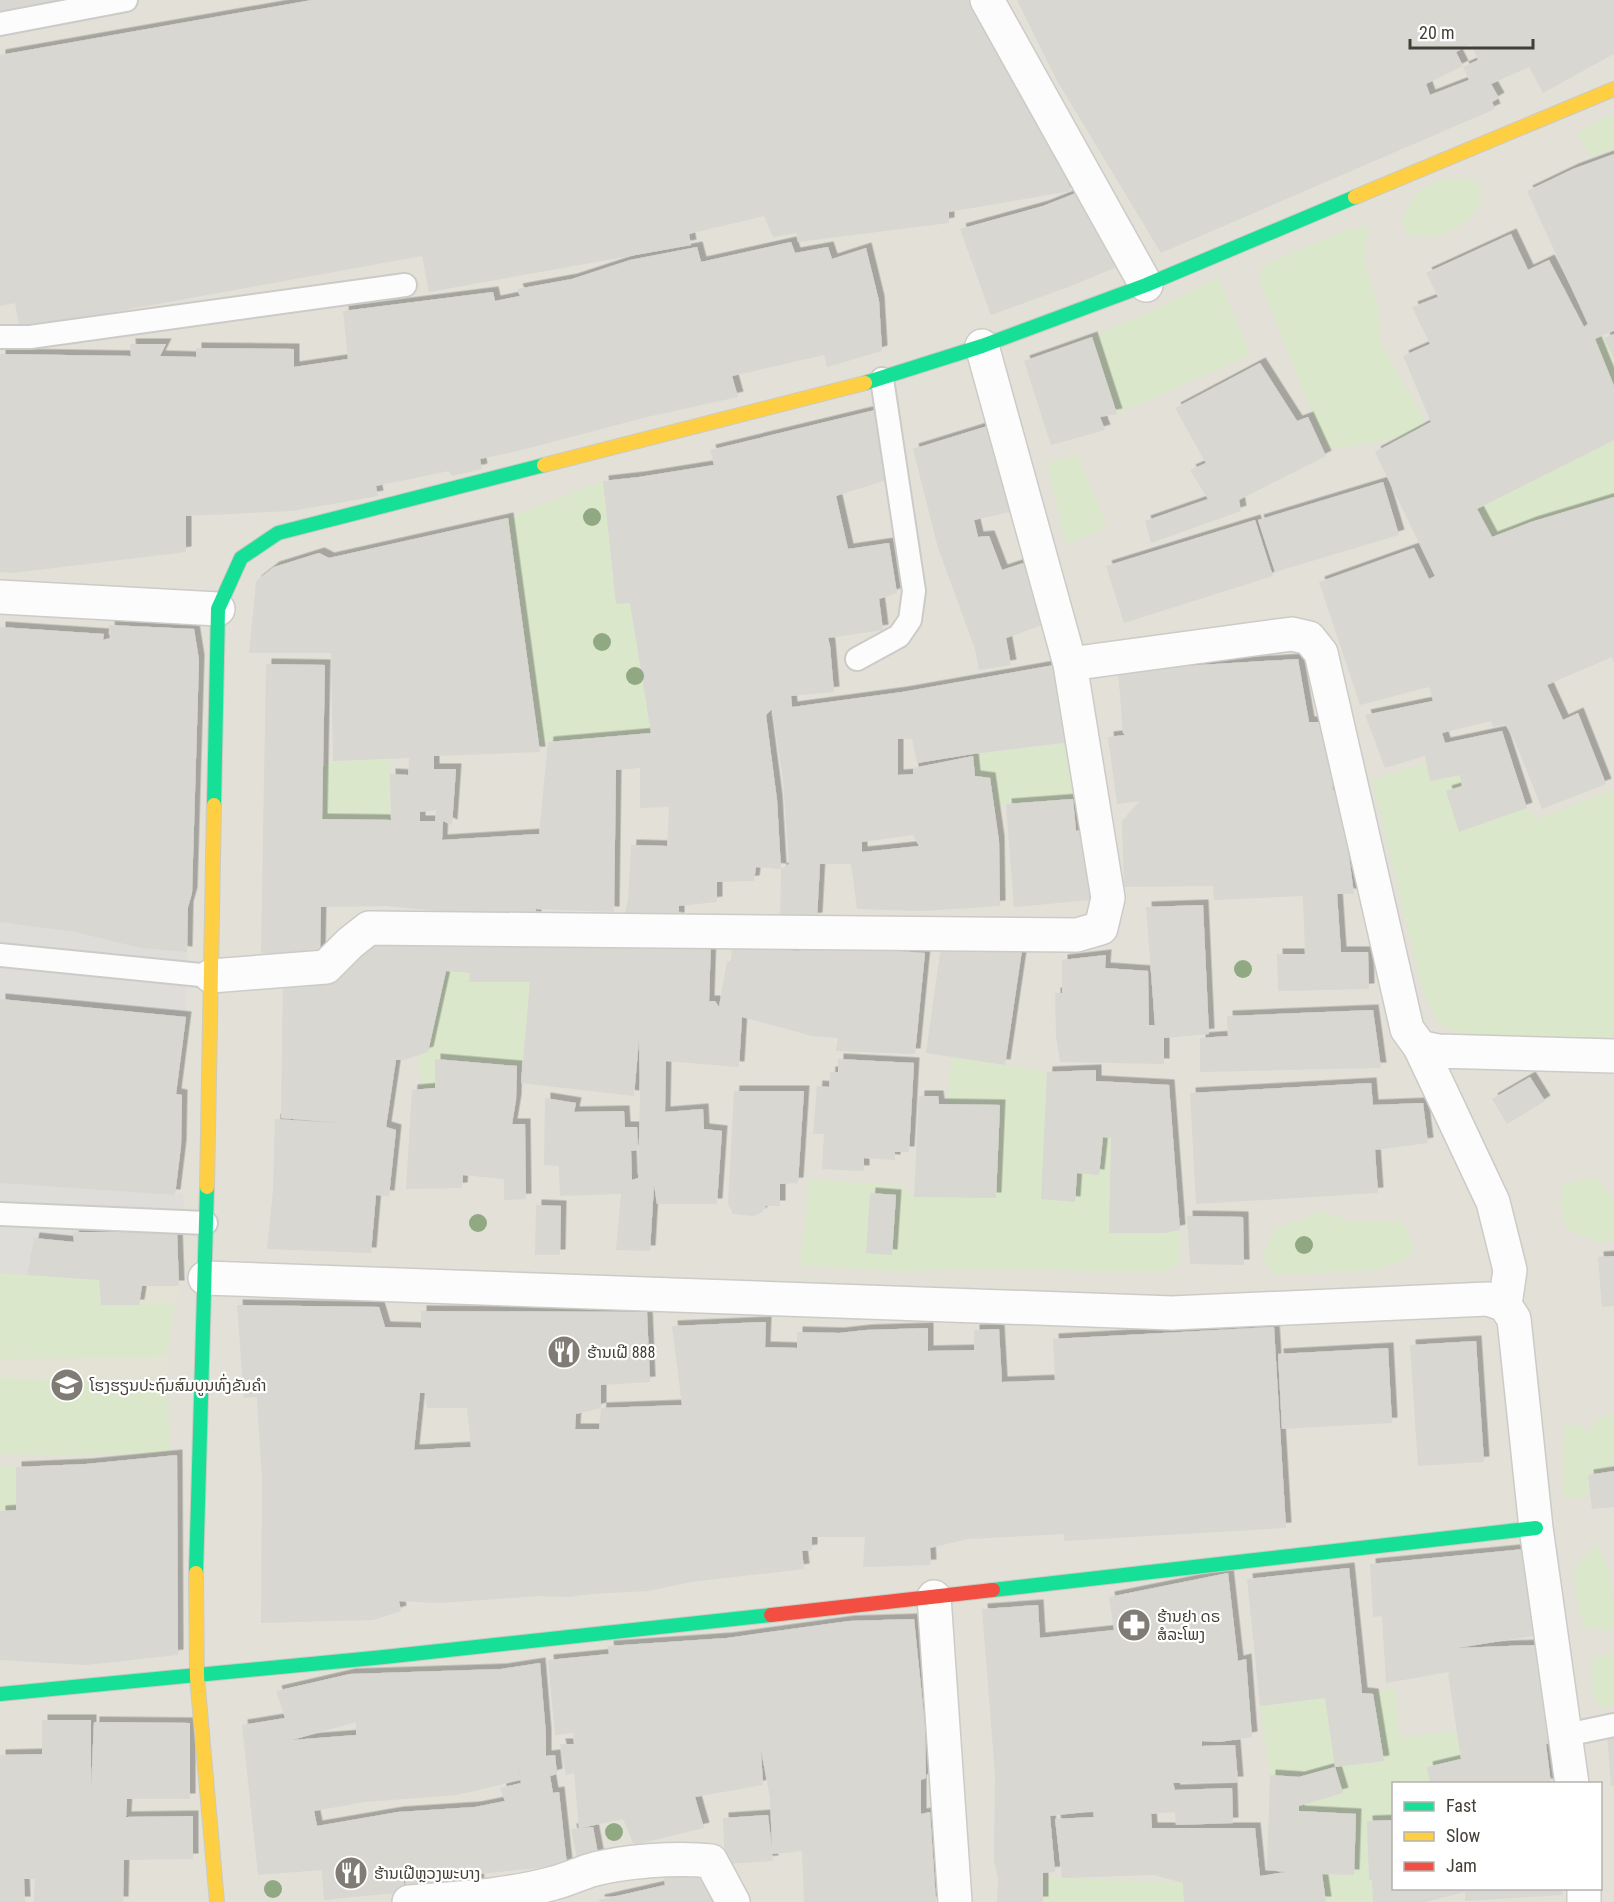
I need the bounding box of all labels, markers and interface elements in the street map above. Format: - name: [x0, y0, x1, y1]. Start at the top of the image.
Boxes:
- scale bar: [1410, 12, 1533, 50]
- text: 20 m: [1419, 22, 1454, 43]
- restaurant icon: ຮ້ານເຝີ 888: [546, 1334, 582, 1370]
- place label: ຮ້ານເຝີ 888: [587, 1343, 655, 1362]
- school or university icon: ໂຮງຮຽນປະຖົມສົມບູນທົ່ງຂັນຄຳ: [49, 1367, 85, 1403]
- place label: ໂຮງຮຽນປະຖົມສົມບູນທົ່ງຂັນຄຳ: [89, 1373, 266, 1396]
- pharmacy icon: ຮ້ານຢາ ດຣ ສໍລະໂພງ: [1116, 1607, 1152, 1643]
- place label: ຮ້ານຢາ ດຣ ສໍລະໂພງ: [1157, 1607, 1221, 1644]
- legend: [1392, 1782, 1602, 1890]
- text: Fast: [1446, 1795, 1477, 1816]
- text: Slow: [1446, 1825, 1481, 1846]
- restaurant icon: ຮ້ານເຝີຫຼວງພະບາງ: [333, 1855, 369, 1891]
- text: Jam: [1446, 1855, 1477, 1876]
- place label: ຮ້ານເຝີຫຼວງພະບາງ: [374, 1864, 480, 1883]

